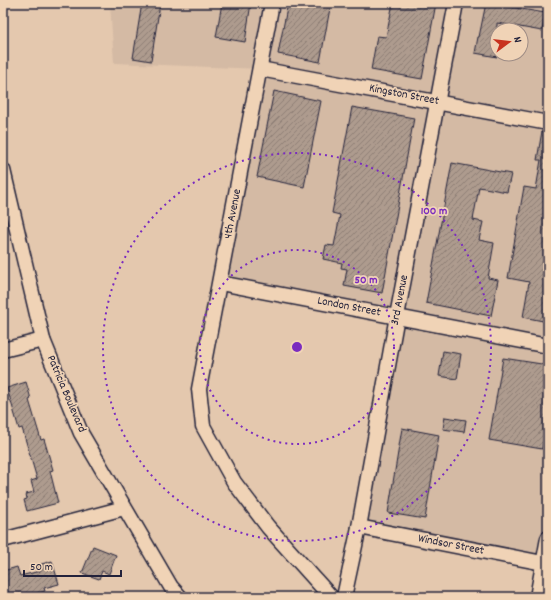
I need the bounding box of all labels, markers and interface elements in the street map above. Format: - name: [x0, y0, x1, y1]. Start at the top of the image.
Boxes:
- north arrow: [489, 22, 529, 62]
- text: N: [508, 35, 525, 45]
- street label: Kingston Street: [368, 80, 441, 110]
- street label: 4th Avenue: [220, 188, 246, 240]
- text: 100 m: [421, 203, 447, 220]
- text: 50 m: [354, 272, 378, 289]
- street label: 3rd Avenue: [387, 273, 413, 327]
- street label: London Street: [316, 293, 383, 322]
- centre of rings: [290, 340, 304, 354]
- street label: Patricia Boulevard: [42, 353, 90, 435]
- street label: Windsor Street: [416, 530, 486, 560]
- scale bar: [24, 552, 121, 578]
- text: 50 m: [30, 559, 53, 576]

